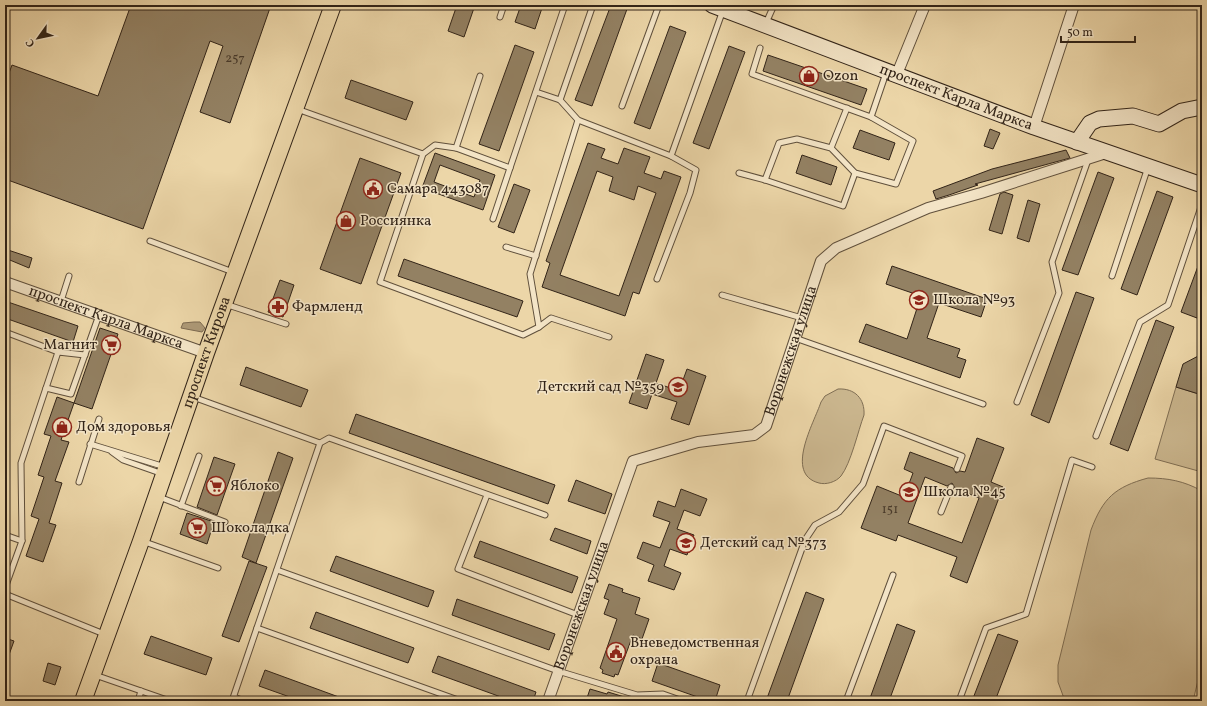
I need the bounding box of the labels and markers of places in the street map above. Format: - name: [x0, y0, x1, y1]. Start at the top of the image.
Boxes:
- shop icon: Ozon: [798, 65, 820, 87]
- place label: Ozon: [823, 66, 858, 87]
- public building icon: Самара 443087: [362, 178, 384, 200]
- place label: Самара 443087: [387, 179, 489, 200]
- shop icon: Россиянка: [335, 210, 357, 232]
- place label: Россиянка: [360, 211, 431, 232]
- school or university icon: Школа №93: [908, 289, 930, 311]
- place label: Школа №93: [933, 290, 1015, 311]
- pharmacy icon: Фармленд: [267, 296, 289, 318]
- place label: Фармленд: [292, 297, 363, 318]
- supermarket icon: Магнит: [100, 334, 122, 356]
- place label: Магнит: [43, 335, 97, 356]
- school or university icon: Детский сад №359: [667, 376, 689, 398]
- place label: Детский сад №359: [537, 377, 664, 398]
- shop icon: Дом здоровья: [51, 416, 73, 438]
- place label: Дом здоровья: [76, 417, 171, 438]
- supermarket icon: Яблоко: [205, 475, 227, 497]
- place label: Яблоко: [230, 476, 280, 497]
- school or university icon: Школа №45: [898, 481, 920, 503]
- place label: Школа №45: [923, 482, 1006, 503]
- supermarket icon: Шоколадка: [186, 517, 208, 539]
- place label: Шоколадка: [211, 518, 290, 539]
- school or university icon: Детский сад №373: [675, 532, 697, 554]
- place label: Детский сад №373: [700, 533, 827, 554]
- place label: Вневедомственная охрана: [630, 633, 760, 671]
- public building icon: Вневедомственная охрана: [605, 641, 627, 663]

